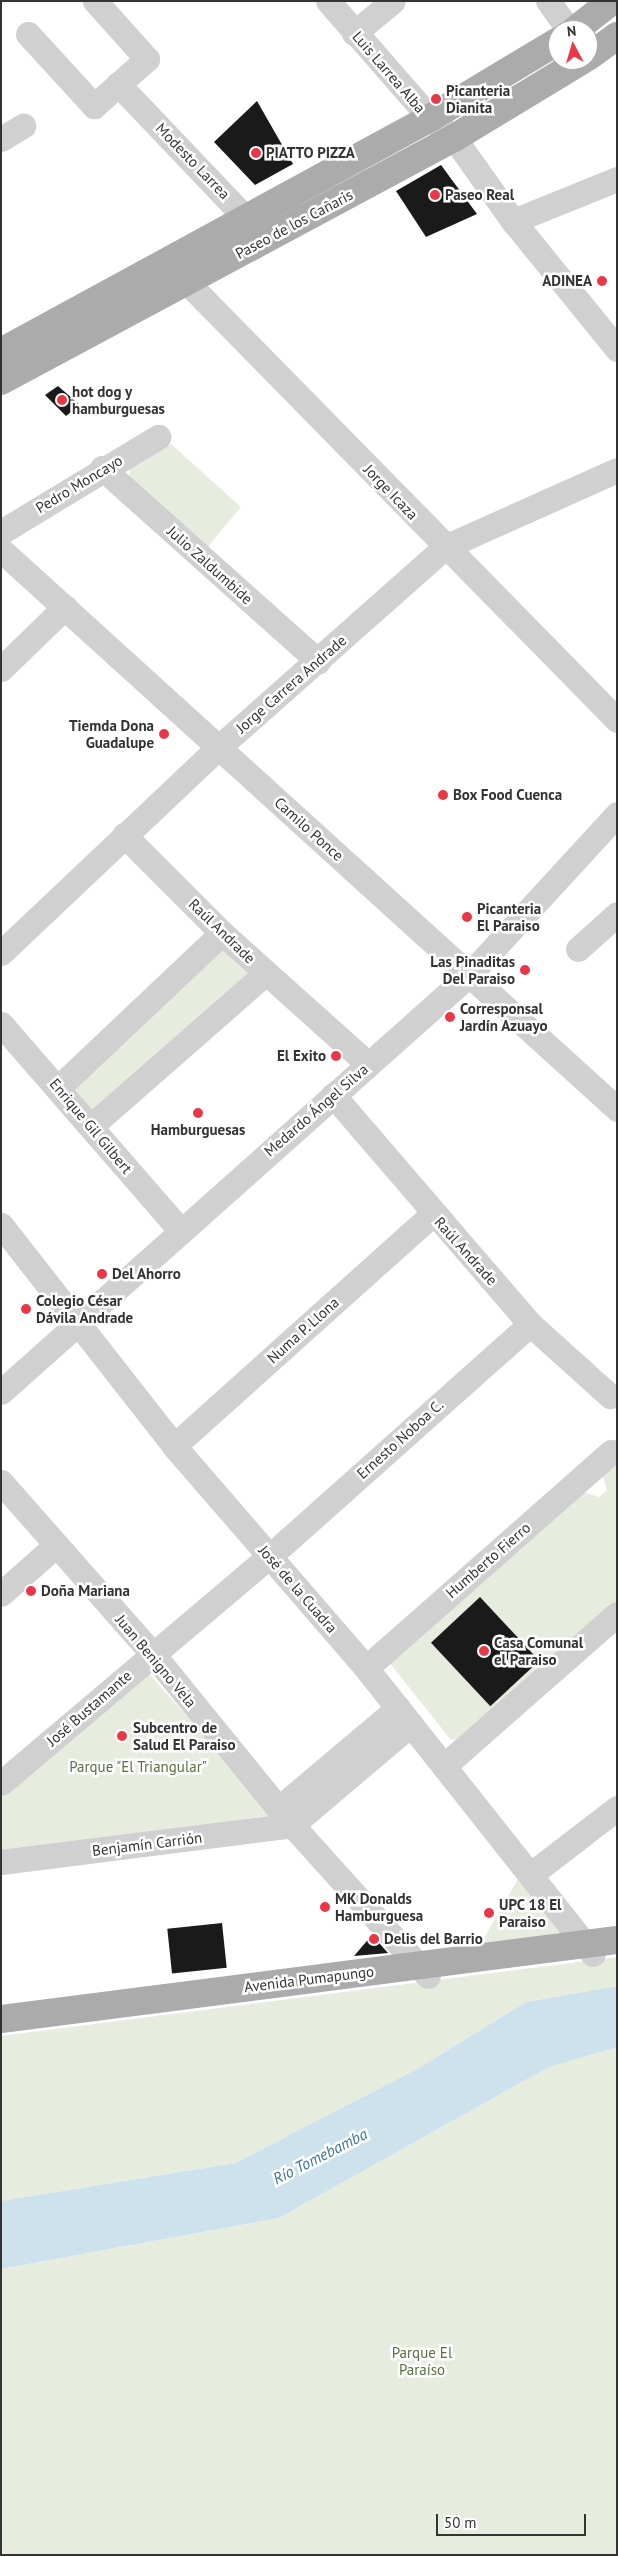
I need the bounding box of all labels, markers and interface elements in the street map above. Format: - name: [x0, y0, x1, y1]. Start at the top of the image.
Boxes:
- north arrow: [548, 20, 598, 70]
- text: N: [566, 22, 577, 41]
- street label: Luis Larrea Alba: [349, 27, 429, 117]
- place label: Picanteria Dianita: [446, 81, 510, 116]
- marker: Picanteria Dianita: [430, 93, 442, 105]
- street label: Modesto Larrea: [152, 119, 234, 203]
- place label: PIATTO PIZZA: [266, 144, 355, 162]
- marker: PIATTO PIZZA: [250, 147, 262, 159]
- street label: Paseo de los Cañaris: [232, 185, 356, 263]
- place label: Paseo Real: [445, 186, 514, 204]
- marker: Paseo Real: [429, 189, 441, 201]
- place label: ADINEA: [542, 272, 592, 290]
- marker: ADINEA: [596, 275, 608, 287]
- place label: hot dog y hamburguesas: [72, 382, 165, 417]
- marker: hot dog y hamburguesas: [56, 394, 68, 406]
- street label: Pedro Moncayo: [32, 451, 126, 517]
- street label: Jorge Icaza: [360, 461, 422, 523]
- street label: Julio Zaldumbide: [164, 522, 256, 608]
- street label: Jorge Carrera Andrade: [232, 631, 350, 737]
- place label: Tiemda Dona Guadalupe: [69, 716, 154, 751]
- marker: Tiemda Dona Guadalupe: [158, 728, 170, 740]
- place label: Box Food Cuenca: [453, 786, 563, 804]
- marker: Box Food Cuenca: [437, 789, 449, 801]
- street label: Camilo Ponce: [271, 793, 347, 865]
- street label: Raúl Andrade: [185, 895, 259, 967]
- place label: Picanteria El Paraiso: [477, 899, 541, 934]
- marker: Picanteria El Paraiso: [461, 911, 473, 923]
- place label: Las Pinaditas Del Paraiso: [430, 952, 515, 987]
- marker: Las Pinaditas Del Paraiso: [519, 964, 531, 976]
- place label: Corresponsal Jardín Azuayo: [460, 999, 548, 1034]
- marker: Corresponsal Jardín Azuayo: [444, 1011, 456, 1023]
- place label: El Exito: [277, 1047, 326, 1065]
- marker: El Exito: [330, 1050, 342, 1062]
- street label: Medardo Ángel Silva: [260, 1060, 372, 1160]
- street label: Enrique Gil Gilbert: [46, 1075, 136, 1177]
- marker: Hamburguesas: [192, 1107, 204, 1119]
- place label: Hamburguesas: [151, 1121, 245, 1139]
- street label: Raúl Andrade: [431, 1213, 501, 1289]
- place label: Del Ahorro: [112, 1265, 181, 1283]
- marker: Del Ahorro: [96, 1268, 108, 1280]
- place label: Colegio César Dávila Andrade: [36, 1291, 134, 1326]
- street label: Numa P. Llona: [263, 1293, 343, 1367]
- marker: Colegio César Dávila Andrade: [20, 1303, 32, 1315]
- street label: Ernesto Noboa C.: [353, 1396, 447, 1482]
- street label: Humberto Fierro: [442, 1518, 534, 1602]
- street label: José de la Cuadra: [255, 1541, 341, 1637]
- place label: Doña Mariana: [41, 1582, 130, 1600]
- marker: Doña Mariana: [25, 1585, 37, 1597]
- street label: Juan Benigno Vela: [112, 1611, 200, 1711]
- place label: Casa Comunal el Paraiso: [494, 1633, 583, 1668]
- marker: Casa Comunal el Paraiso: [478, 1645, 490, 1657]
- street label: José Bustamante: [43, 1666, 135, 1750]
- place label: Subcentro de Salud El Paraiso: [133, 1718, 235, 1753]
- marker: Subcentro de Salud El Paraiso: [115, 1729, 129, 1743]
- park label: Parque "El Triangular": [68, 1758, 208, 1776]
- street label: Benjamín Carrión: [91, 1828, 203, 1860]
- place label: MK Donalds Hamburguesa: [335, 1889, 423, 1924]
- place label: UPC 18 El Paraiso: [499, 1895, 562, 1930]
- marker: MK Donalds Hamburguesa: [319, 1901, 331, 1913]
- marker: UPC 18 El Paraiso: [483, 1907, 495, 1919]
- place label: Delis del Barrio: [384, 1930, 483, 1948]
- marker: Delis del Barrio: [368, 1933, 380, 1945]
- street label: Avenida Pumapungo: [243, 1962, 375, 1996]
- water label: Río Tomebamba: [269, 2124, 371, 2188]
- park label: Parque El Paraíso: [392, 2343, 452, 2378]
- scale bar: [438, 2504, 588, 2536]
- text: 50 m: [444, 2513, 477, 2532]

